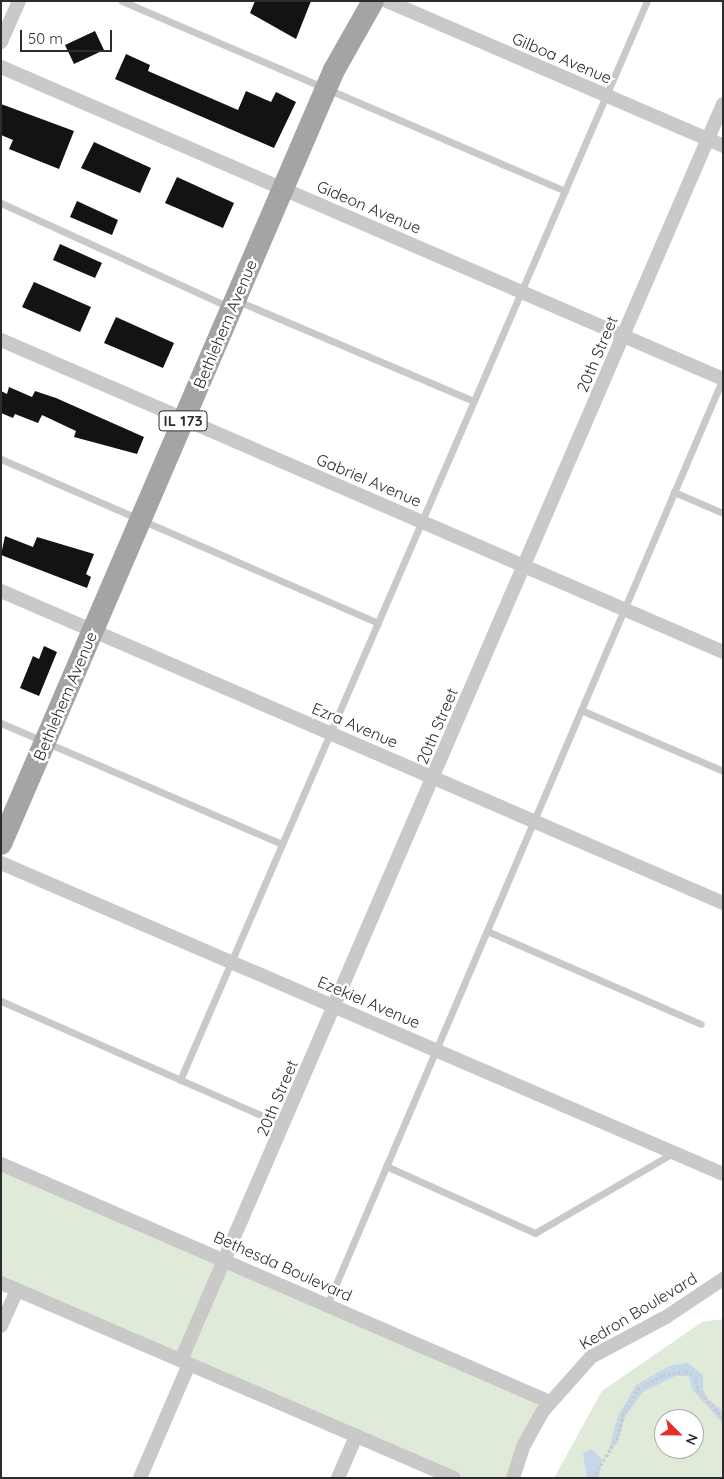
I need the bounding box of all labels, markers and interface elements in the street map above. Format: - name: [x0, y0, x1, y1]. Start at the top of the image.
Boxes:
- scale bar: [22, 20, 115, 52]
- street label: Gilboa Avenue: [509, 28, 615, 88]
- text: 50 m: [28, 29, 63, 48]
- street label: Gideon Avenue: [314, 176, 424, 238]
- street label: Bethlehem Avenue: [189, 257, 261, 391]
- street label: 20th Street: [572, 313, 622, 395]
- road number: IL 173: [158, 408, 208, 434]
- street label: Gabriel Avenue: [314, 449, 424, 511]
- street label: Bethlehem Avenue: [29, 629, 101, 763]
- street label: 20th Street: [412, 685, 462, 767]
- street label: Ezra Avenue: [309, 698, 401, 752]
- street label: Ezekiel Avenue: [315, 972, 423, 1032]
- street label: 20th Street: [252, 1057, 302, 1139]
- street label: Bethesda Boulevard: [211, 1227, 355, 1305]
- street label: Kedron Boulevard: [576, 1268, 700, 1354]
- north arrow: [654, 1409, 704, 1459]
- text: N: [682, 1431, 702, 1448]

